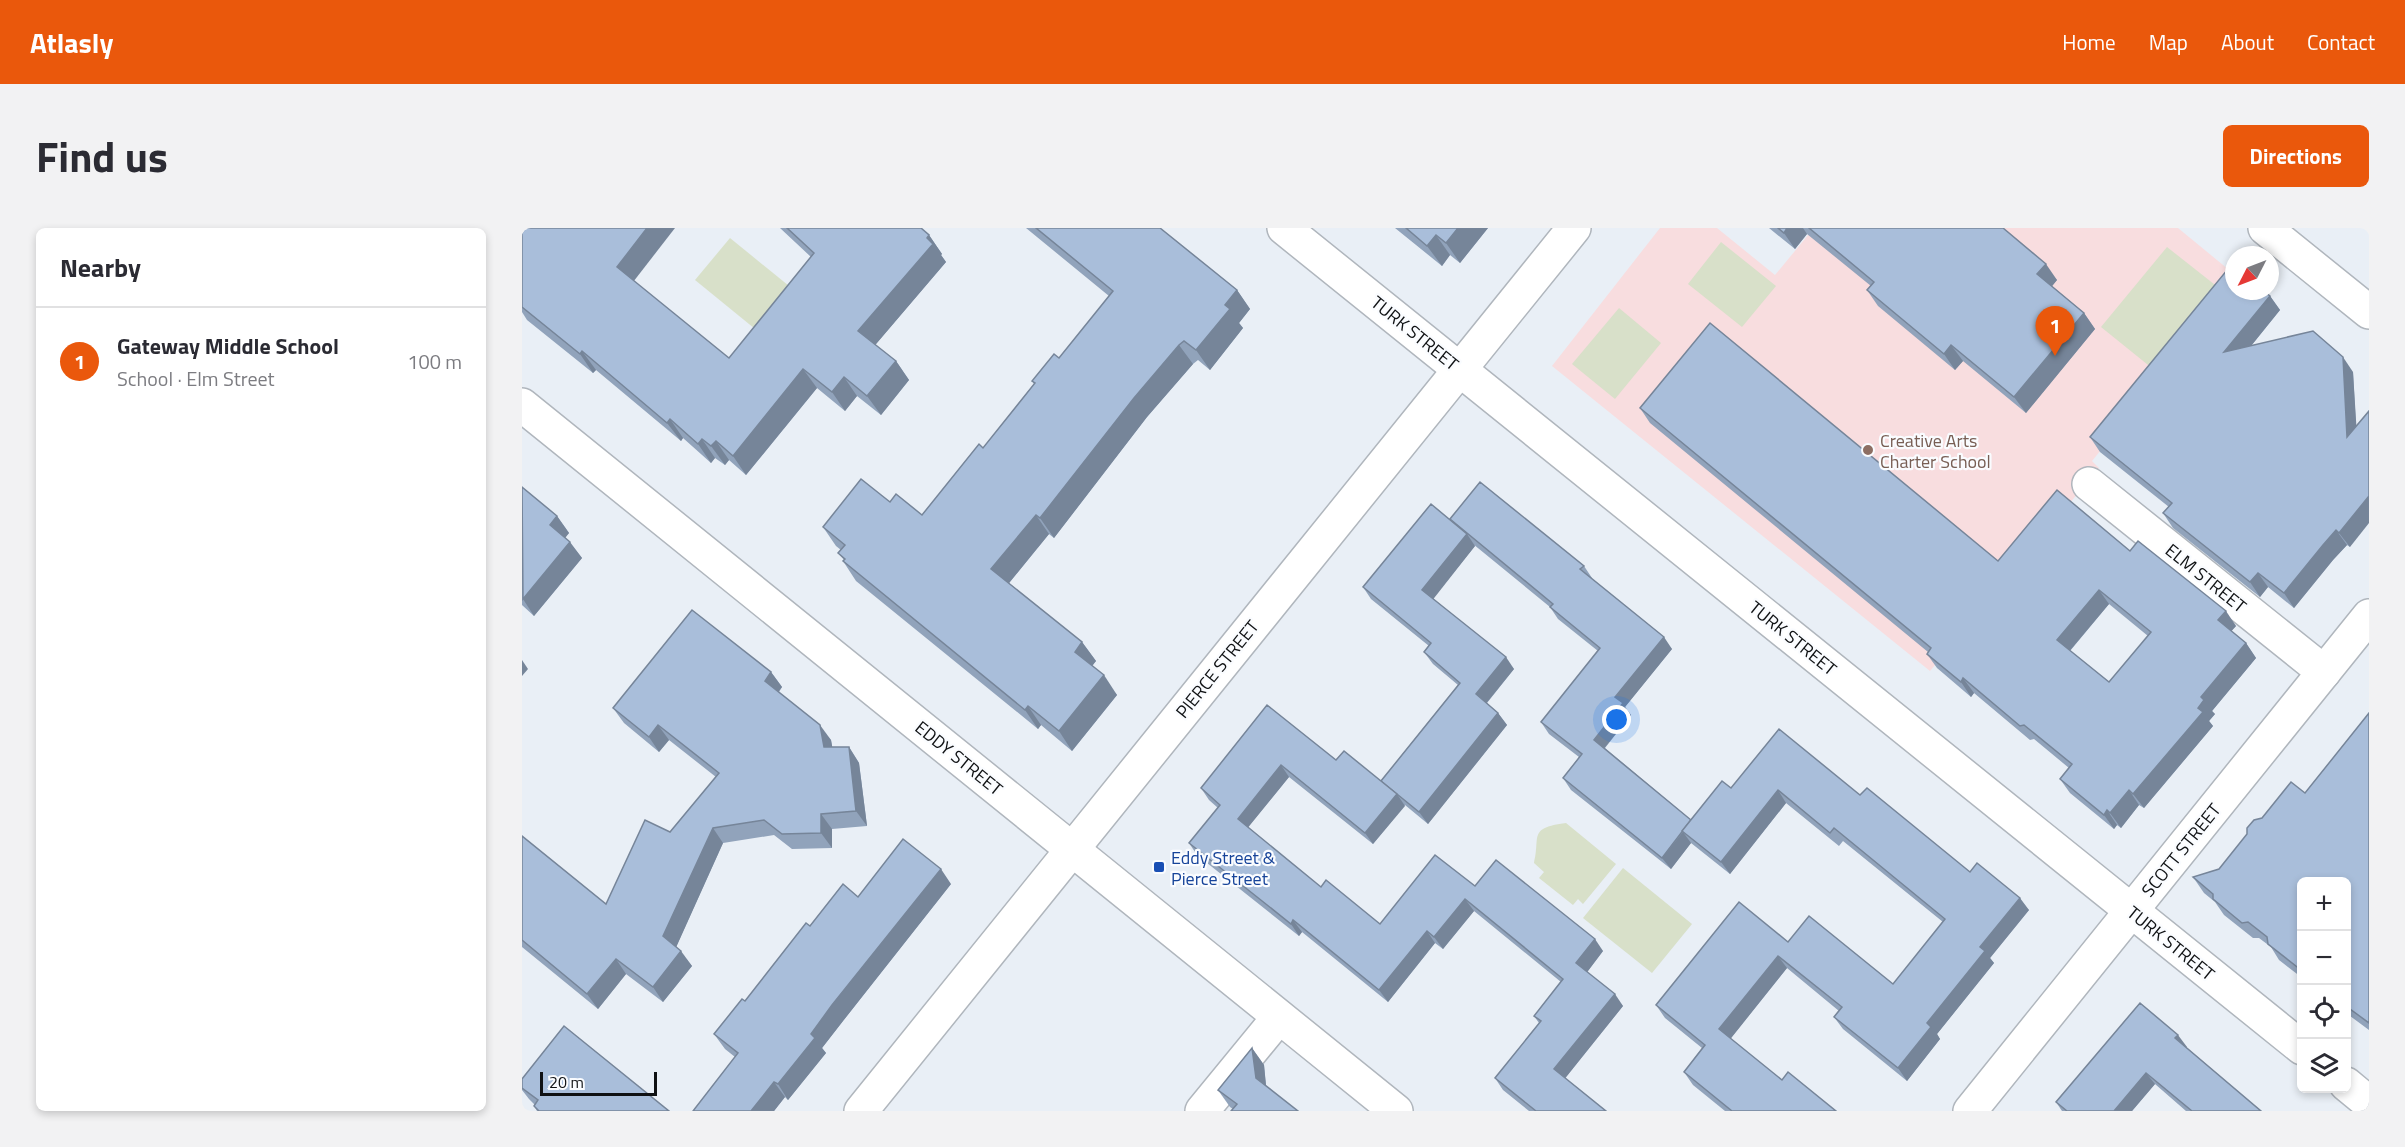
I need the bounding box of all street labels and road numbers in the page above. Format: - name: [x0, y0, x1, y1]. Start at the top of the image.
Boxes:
- street label: TURK STREET: [1365, 289, 1465, 377]
- street label: ELM STREET: [2160, 537, 2253, 619]
- street label: TURK STREET: [1743, 594, 1843, 682]
- street label: PIERCE STREET: [1169, 614, 1265, 724]
- street label: EDDY STREET: [909, 714, 1009, 802]
- street label: SCOTT STREET: [2135, 797, 2228, 903]
- street label: TURK STREET: [2121, 899, 2221, 987]

